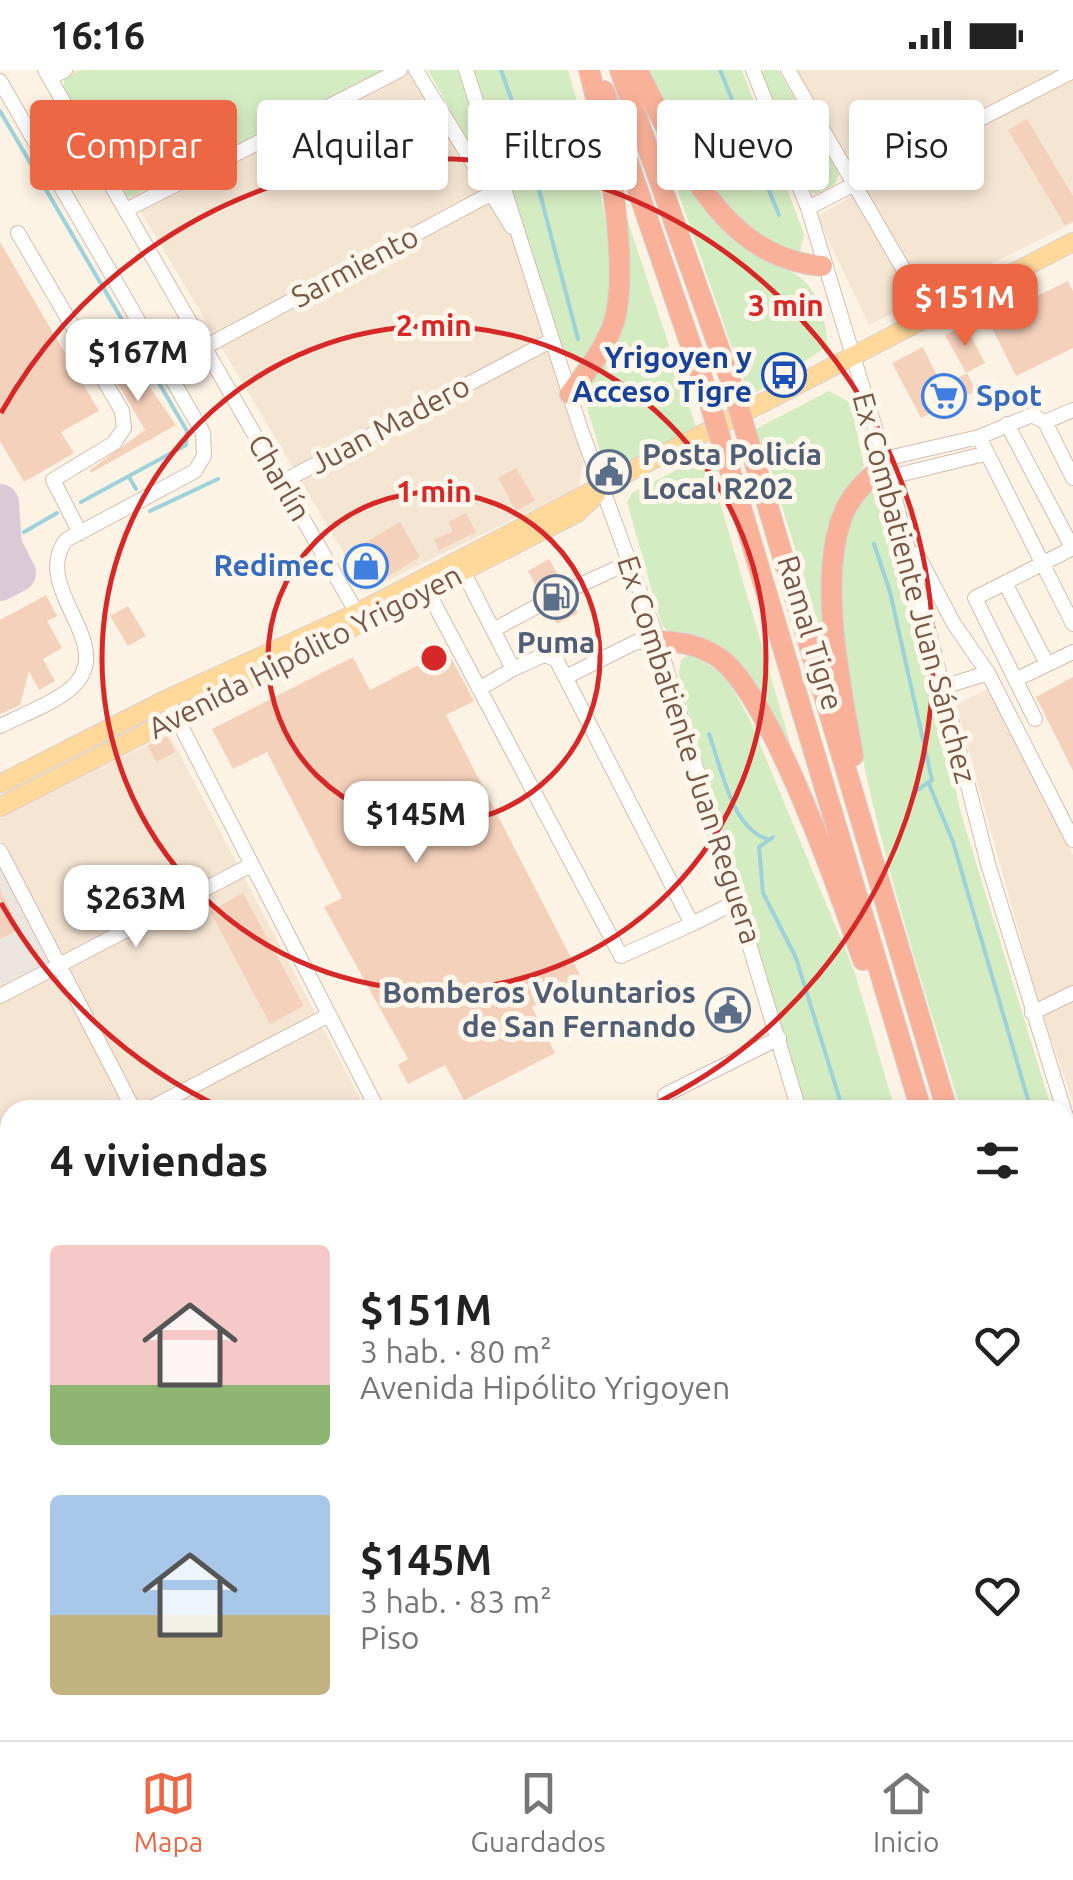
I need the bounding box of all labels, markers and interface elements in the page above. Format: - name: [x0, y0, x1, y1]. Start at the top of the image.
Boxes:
- text: 16:16: [50, 14, 145, 56]
- chip: Comprar: [30, 100, 237, 190]
- chip: Alquilar: [257, 100, 448, 190]
- chip: Filtros: [468, 100, 637, 190]
- chip: Nuevo: [657, 100, 829, 190]
- chip: Piso: [849, 100, 984, 190]
- street label: Sarmiento: [285, 219, 424, 314]
- pin: $151M: [895, 264, 1035, 349]
- text: $151M: [915, 278, 1015, 314]
- text: 3 min: [748, 288, 824, 322]
- text: 2 min: [396, 308, 472, 342]
- pin: $167M: [68, 319, 208, 404]
- text: $167M: [88, 333, 188, 369]
- place label: Yrigoyen y Acceso Tigre: [572, 340, 752, 408]
- bus stop icon: Yrigoyen y Acceso Tigre: [761, 352, 807, 398]
- street label: Juan Madero: [304, 368, 475, 480]
- supermarket icon: Spot: [921, 373, 967, 419]
- place label: Spot: [976, 378, 1042, 412]
- street label: Ex Combatiente Juan Sánchez: [846, 389, 984, 787]
- street label: Charlín: [241, 428, 318, 527]
- place label: Posta Policía Local R202: [642, 437, 822, 505]
- public building icon: Posta Policía Local R202: [586, 449, 632, 495]
- text: 1 min: [396, 474, 472, 508]
- shop icon: Redimec: [343, 543, 389, 589]
- place label: Redimec: [213, 548, 334, 582]
- street label: Ex Combatiente Juan Reguera: [611, 551, 769, 948]
- street label: Ramal Tigre: [771, 551, 851, 714]
- street label: Avenida Hipólito Yrigoyen: [142, 557, 467, 745]
- fuel station icon: Puma: [533, 574, 579, 620]
- place label: Puma: [517, 625, 595, 659]
- centre of rings: [416, 640, 452, 676]
- pin: $145M: [346, 781, 486, 866]
- text: $145M: [366, 795, 466, 831]
- pin: $263M: [66, 865, 206, 950]
- text: $263M: [86, 879, 186, 915]
- place label: Bomberos Voluntarios de San Fernando: [382, 975, 696, 1043]
- public building icon: Bomberos Voluntarios de San Fernando: [705, 987, 751, 1033]
- icon: filters: [970, 1133, 1025, 1188]
- text: 4 viviendas: [50, 1137, 268, 1184]
- icon: home: [130, 1285, 250, 1405]
- text: $151M: [360, 1286, 492, 1333]
- icon: heart: [970, 1318, 1025, 1373]
- text: 3 hab. · 80 m²: [360, 1333, 552, 1369]
- text: Avenida Hipólito Yrigoyen: [360, 1369, 730, 1405]
- icon: home: [130, 1535, 250, 1655]
- text: $145M: [360, 1536, 492, 1583]
- icon: heart: [970, 1568, 1025, 1623]
- text: 3 hab. · 83 m²: [360, 1583, 552, 1619]
- text: Piso: [360, 1619, 420, 1655]
- tab: Mapa: [134, 1766, 203, 1857]
- tab: Guardados: [471, 1766, 606, 1857]
- tab: Inicio: [873, 1766, 939, 1857]

